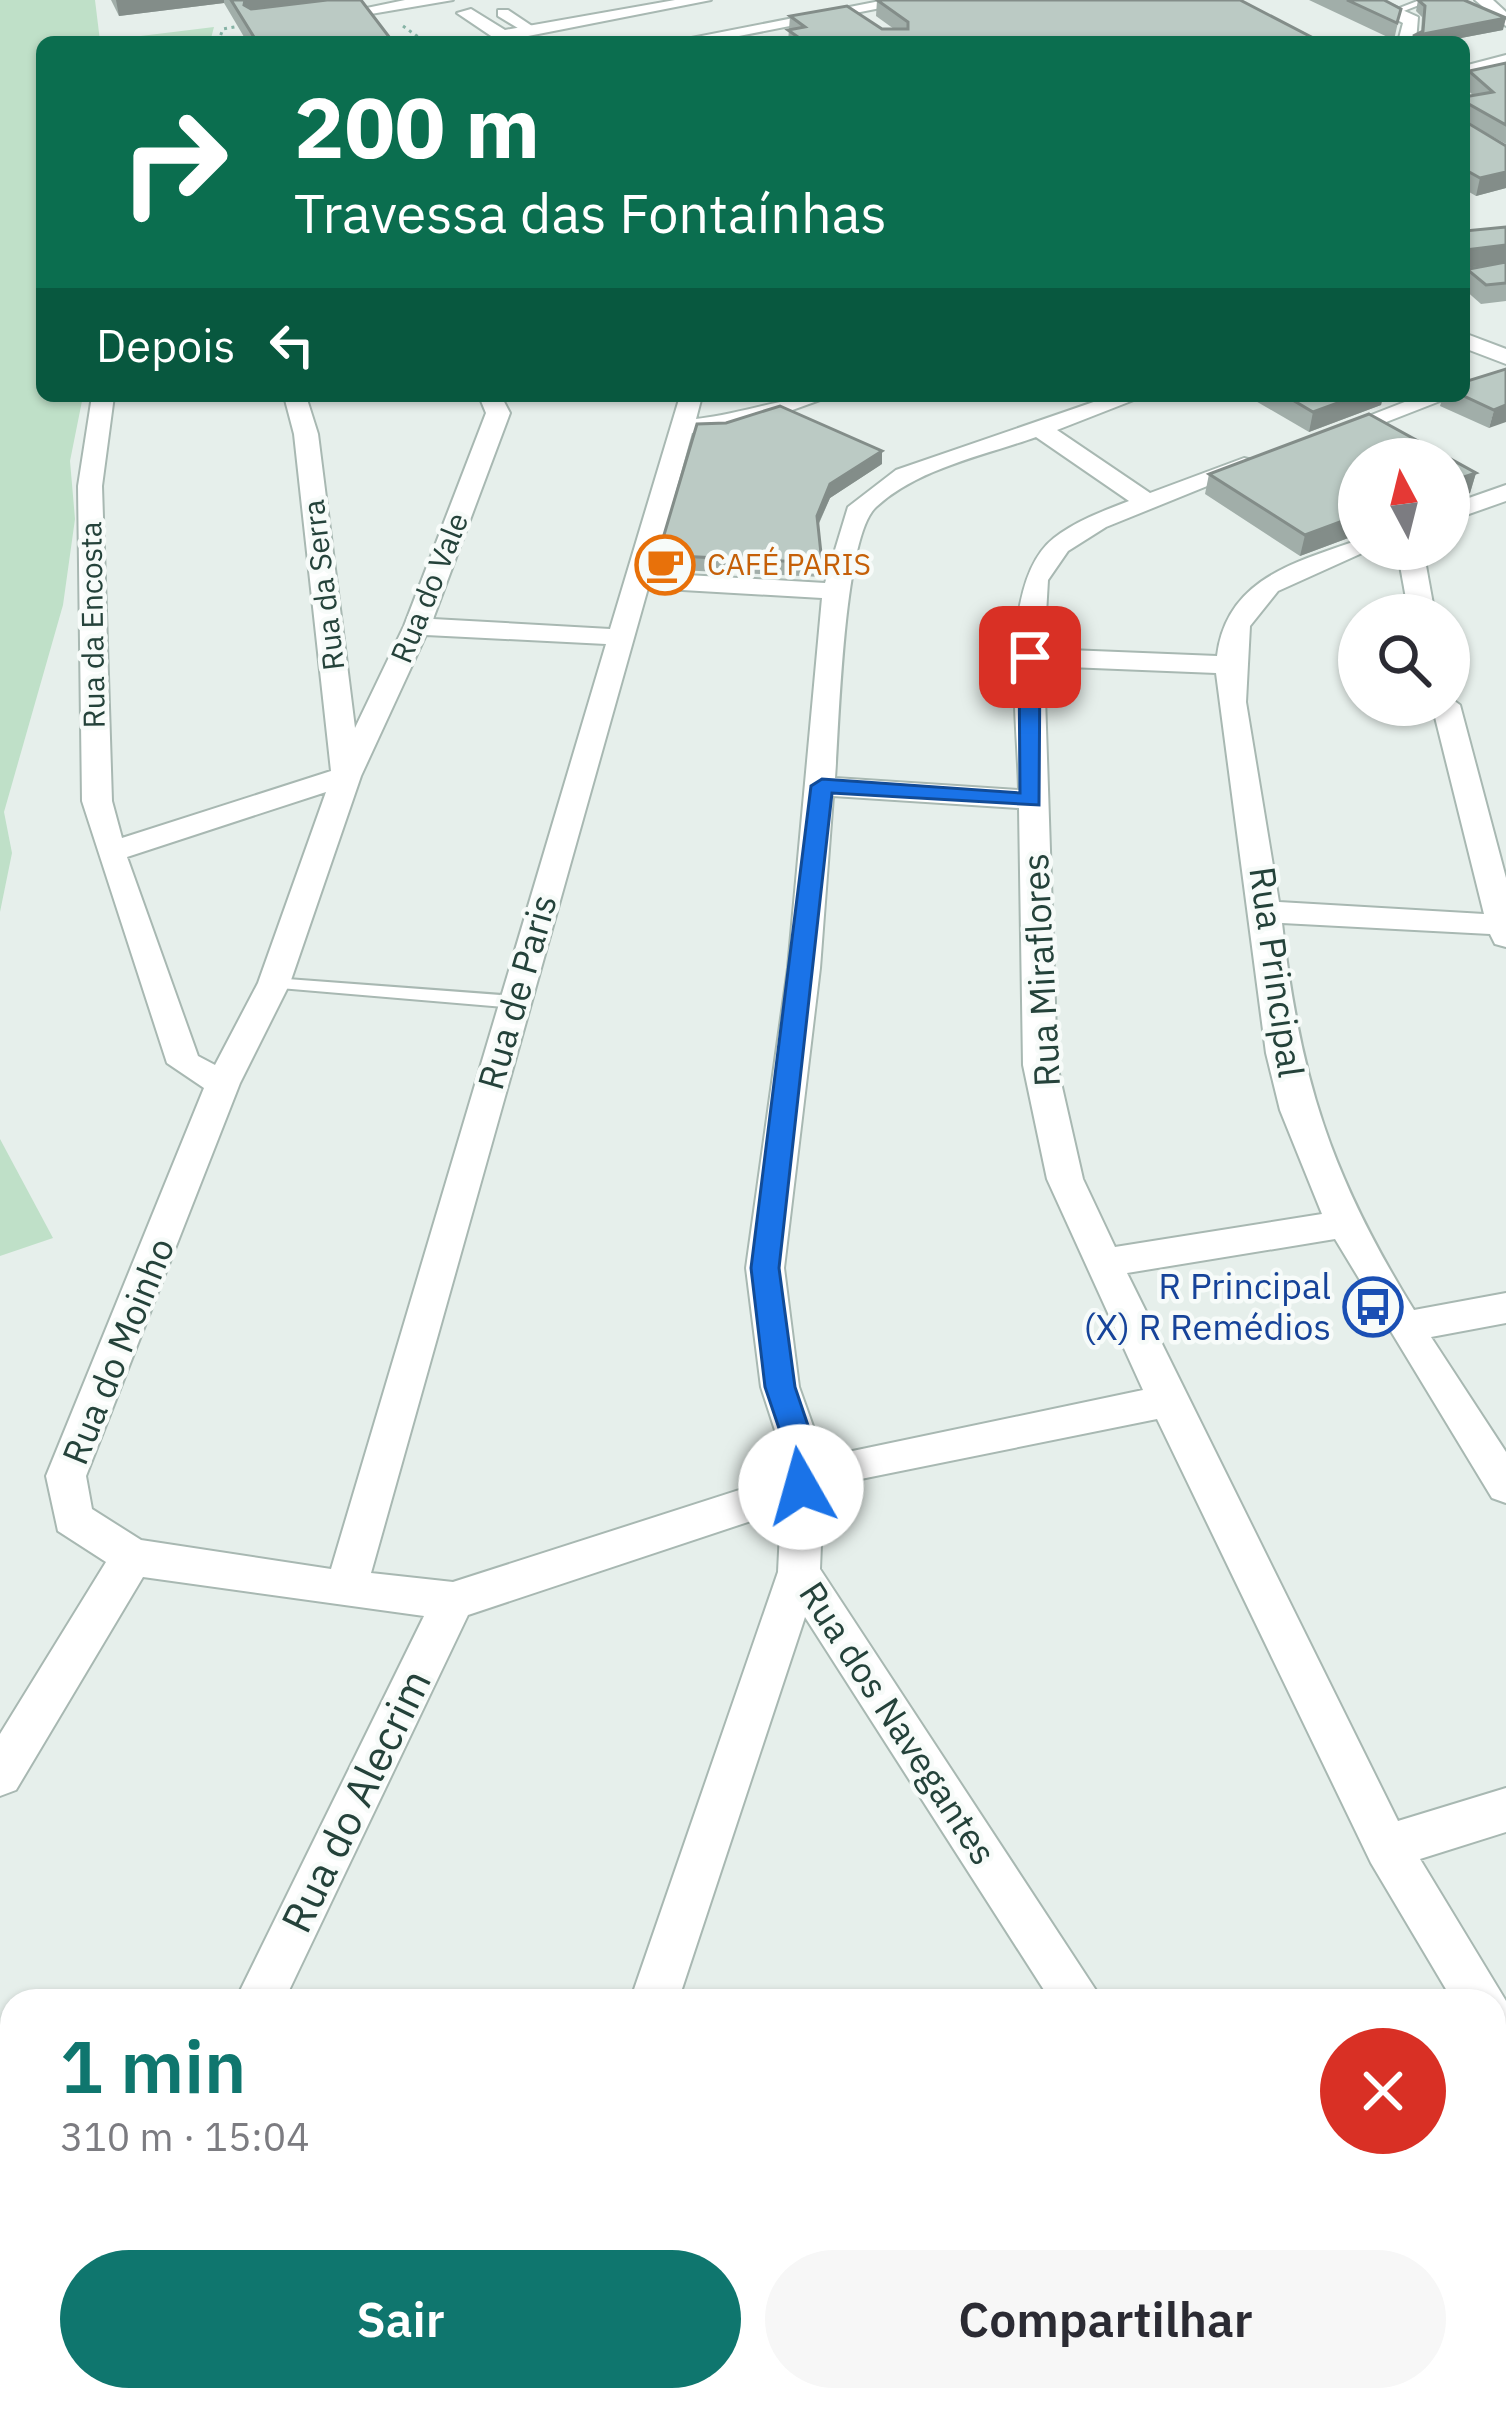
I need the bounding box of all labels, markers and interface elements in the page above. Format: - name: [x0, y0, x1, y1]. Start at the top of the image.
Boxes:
- text: 200 m: [294, 72, 540, 181]
- icon: right: [96, 84, 252, 240]
- text: Travessa das Fontaínhas: [294, 178, 887, 248]
- icon: left: [259, 312, 325, 378]
- text: Depois: [96, 316, 235, 374]
- north arrow: [1338, 438, 1470, 570]
- map controls: [1338, 438, 1470, 726]
- street label: Rua da Serra: [293, 498, 352, 673]
- street label: Rua do Vale: [381, 507, 476, 668]
- street label: Rua da Encosta: [70, 521, 113, 729]
- cafe icon: CAFÉ PARIS: [634, 534, 696, 596]
- place label: CAFÉ PARIS: [707, 544, 871, 583]
- button: search: [1338, 594, 1470, 726]
- pin: [979, 606, 1081, 708]
- icon: arrive: [997, 624, 1063, 690]
- street label: Rua Miraflores: [1011, 852, 1070, 1088]
- street label: Rua Principal: [1239, 864, 1316, 1080]
- street label: Rua de Paris: [466, 889, 567, 1095]
- street label: Rua do Moinho: [51, 1231, 184, 1471]
- place label: R Principal (X) R Remédios: [1083, 1262, 1331, 1350]
- bus stop icon: R Principal (X) R Remédios: [1342, 1276, 1404, 1338]
- position arrow: [738, 1424, 864, 1550]
- street label: Rua dos Navegantes: [789, 1572, 1008, 1873]
- street label: Rua do Alecrim: [268, 1660, 443, 1941]
- text: 1 min: [60, 2019, 246, 2113]
- button: close: [1320, 2028, 1446, 2154]
- text: 310 m · 15:04: [60, 2111, 310, 2162]
- button: Sair: [60, 2250, 741, 2388]
- button: Compartilhar: [765, 2250, 1446, 2388]

